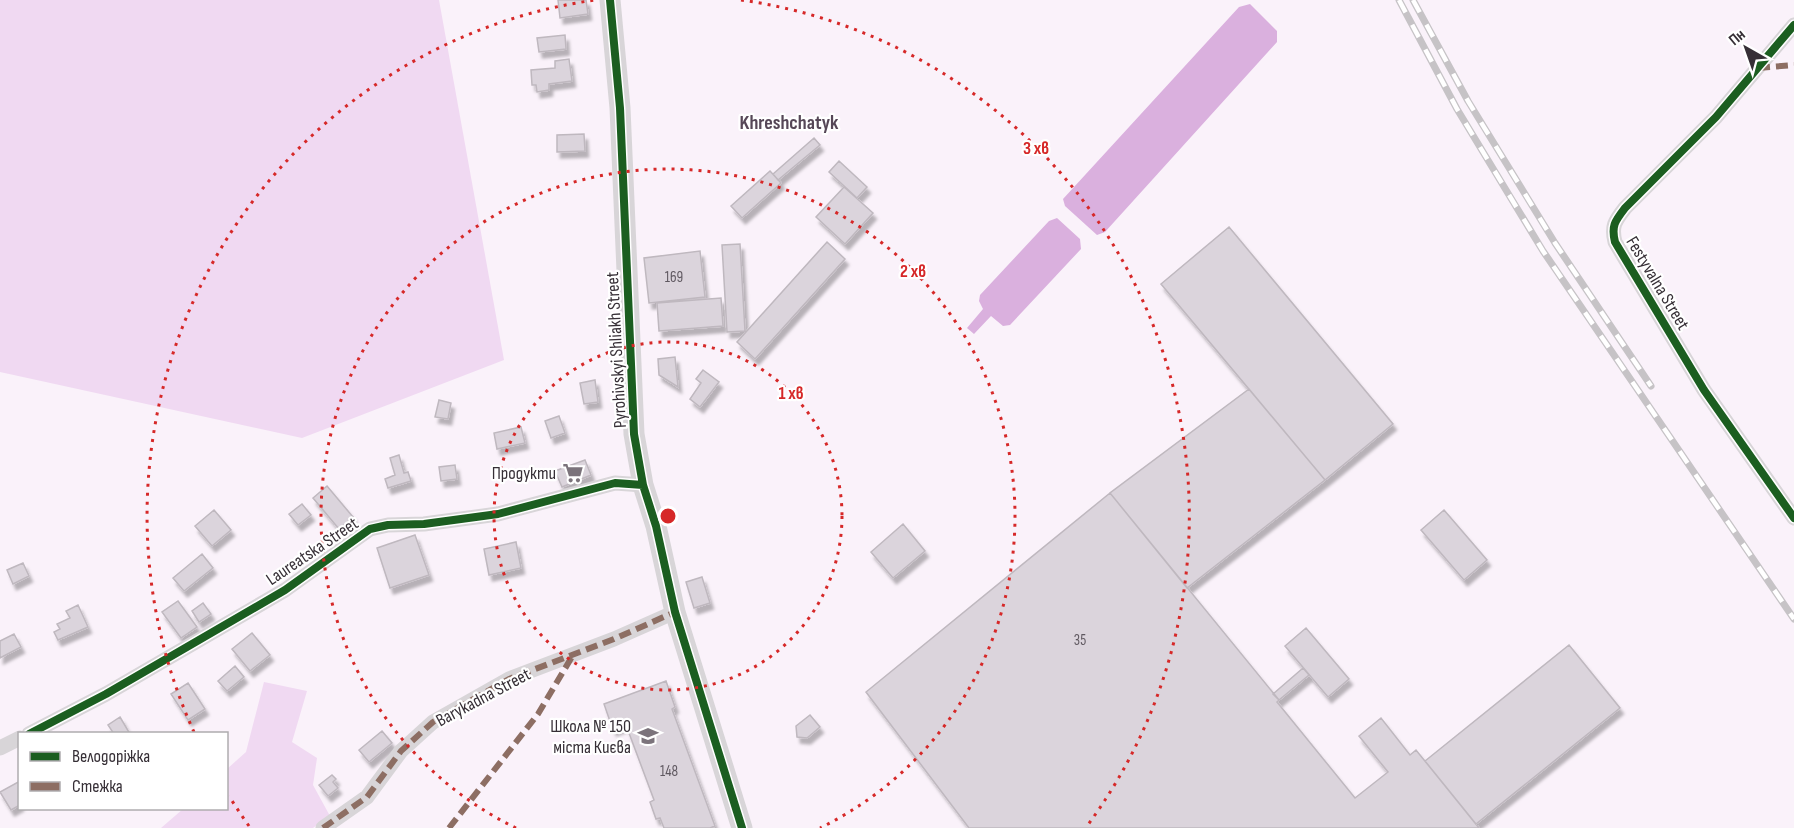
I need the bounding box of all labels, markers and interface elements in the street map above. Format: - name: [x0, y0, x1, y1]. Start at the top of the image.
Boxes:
- north arrow: [1716, 18, 1776, 78]
- text: Пн: [1725, 25, 1749, 50]
- district label: Khreshchatyk: [740, 111, 839, 135]
- text: 3 хв: [1023, 138, 1049, 159]
- street label: Festyvalna Street: [1621, 233, 1694, 334]
- text: 2 хв: [900, 261, 926, 282]
- house number: 169: [665, 268, 683, 287]
- street label: Pyrohivskyi Shliakh Street: [602, 271, 631, 429]
- text: 1 хв: [778, 383, 804, 404]
- supermarket icon: Продукти: [561, 461, 585, 485]
- place label: Продукти: [492, 463, 556, 484]
- centre of rings: [658, 506, 678, 526]
- street label: Laureatska Street: [262, 513, 363, 590]
- house number: 35: [1074, 631, 1086, 650]
- street label: Barykadna Street: [432, 664, 535, 731]
- place label: Школа № 150 міста Києва: [550, 716, 631, 758]
- school or university icon: Школа № 150 міста Києва: [636, 724, 660, 748]
- legend: [18, 732, 228, 810]
- text: Велодоріжка: [72, 746, 150, 767]
- house number: 148: [660, 762, 678, 781]
- text: Стежка: [72, 776, 123, 797]

